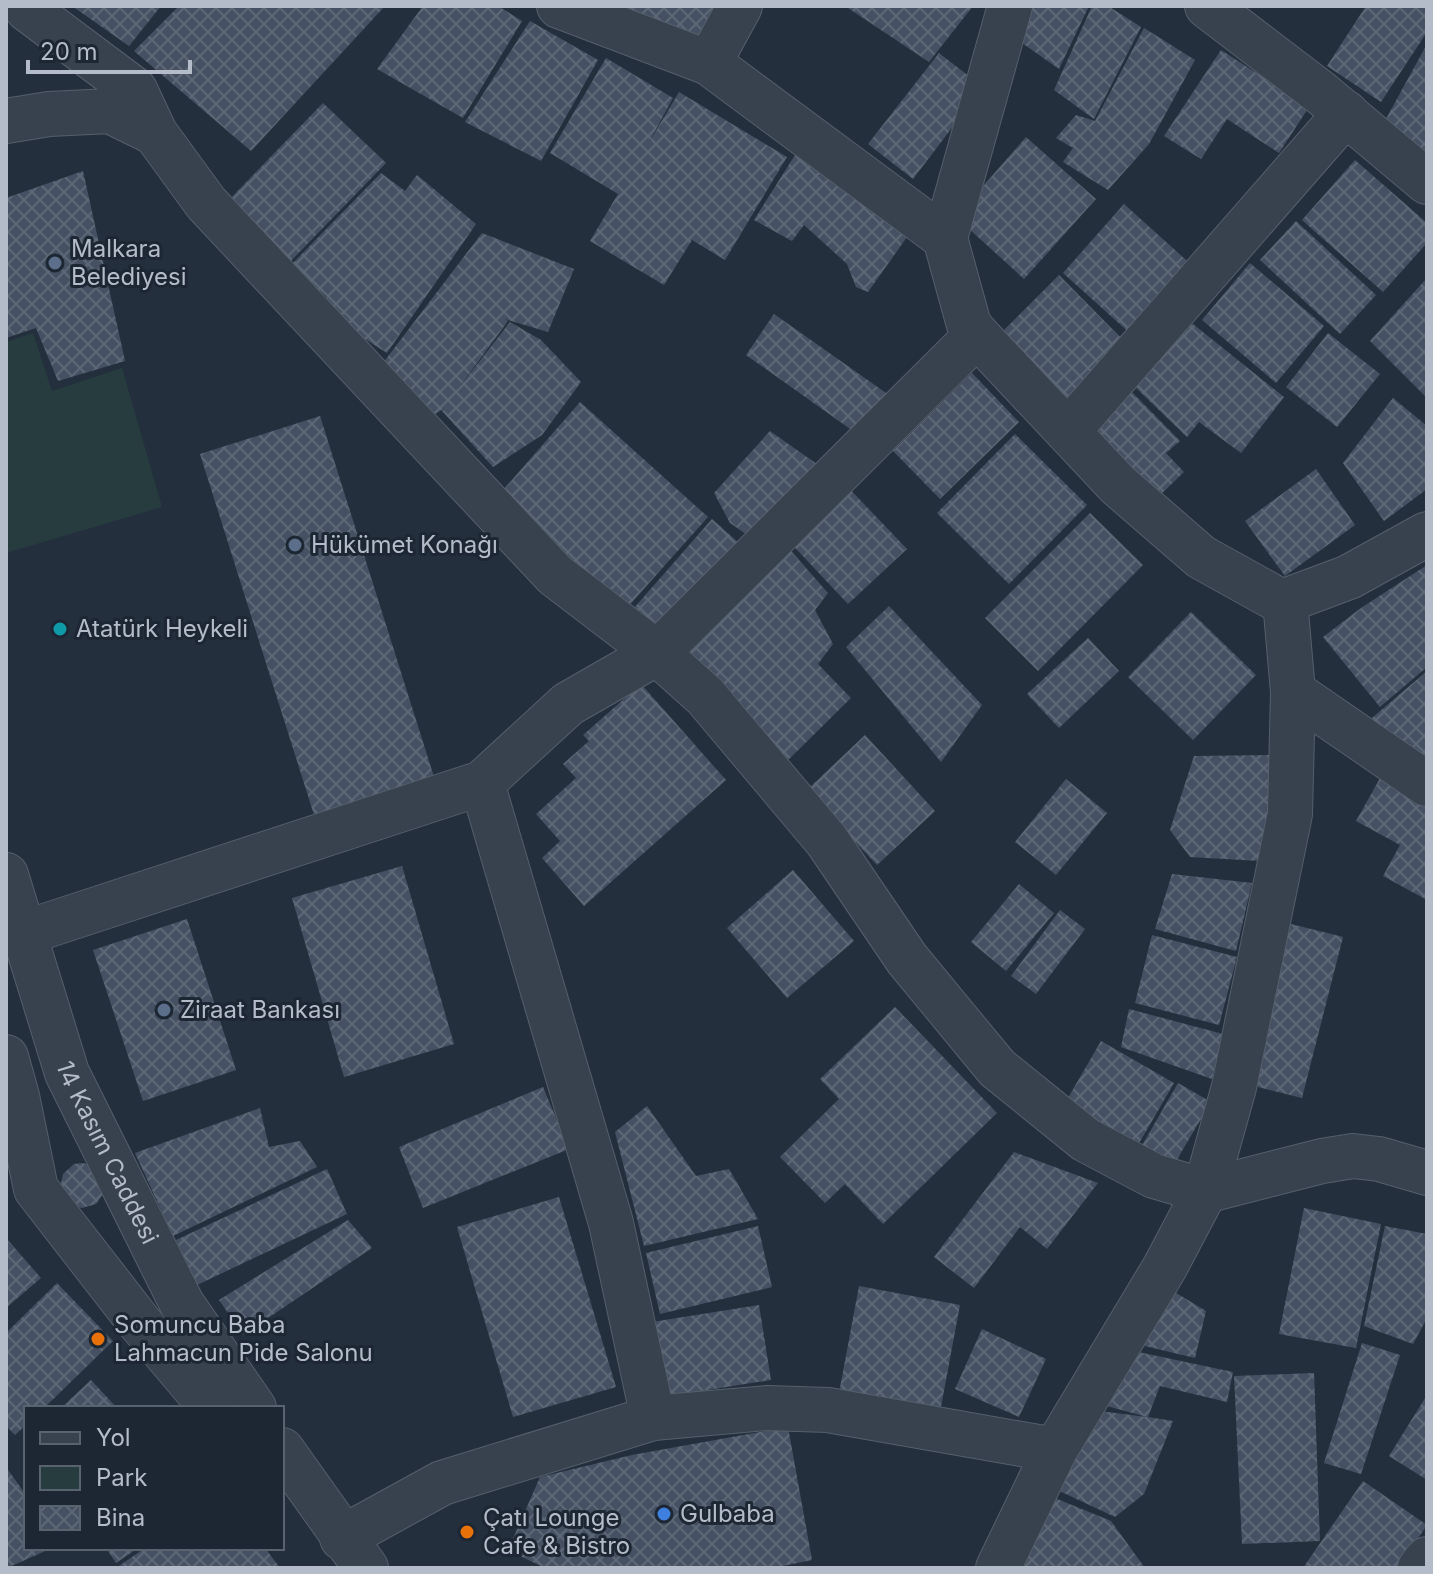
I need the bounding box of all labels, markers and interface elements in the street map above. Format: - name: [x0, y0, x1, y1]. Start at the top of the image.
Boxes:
- scale bar: [28, 24, 190, 74]
- text: 20 m: [40, 37, 98, 66]
- place label: Malkara Belediyesi: [71, 234, 187, 291]
- marker: Malkara Belediyesi: [46, 254, 64, 272]
- place label: Hükümet Konağı: [311, 530, 498, 559]
- marker: Hükümet Konağı: [286, 536, 304, 554]
- place label: Atatürk Heykeli: [76, 614, 248, 643]
- marker: Atatürk Heykeli: [51, 620, 69, 638]
- place label: Ziraat Bankası: [180, 995, 340, 1024]
- marker: Ziraat Bankası: [155, 1001, 173, 1019]
- street label: 14 Kasım Caddesi: [50, 1058, 165, 1249]
- place label: Somuncu Baba Lahmacun Pide Salonu: [114, 1310, 373, 1367]
- marker: Somuncu Baba Lahmacun Pide Salonu: [89, 1330, 107, 1348]
- legend: [24, 1406, 284, 1550]
- text: Yol: [96, 1423, 131, 1452]
- text: Park: [96, 1463, 147, 1492]
- place label: Gulbaba: [680, 1499, 775, 1528]
- text: Bina: [96, 1503, 145, 1532]
- place label: Çatı Lounge Cafe & Bistro: [483, 1503, 630, 1560]
- marker: Gulbaba: [655, 1505, 673, 1523]
- marker: Çatı Lounge Cafe & Bistro: [458, 1523, 476, 1541]

